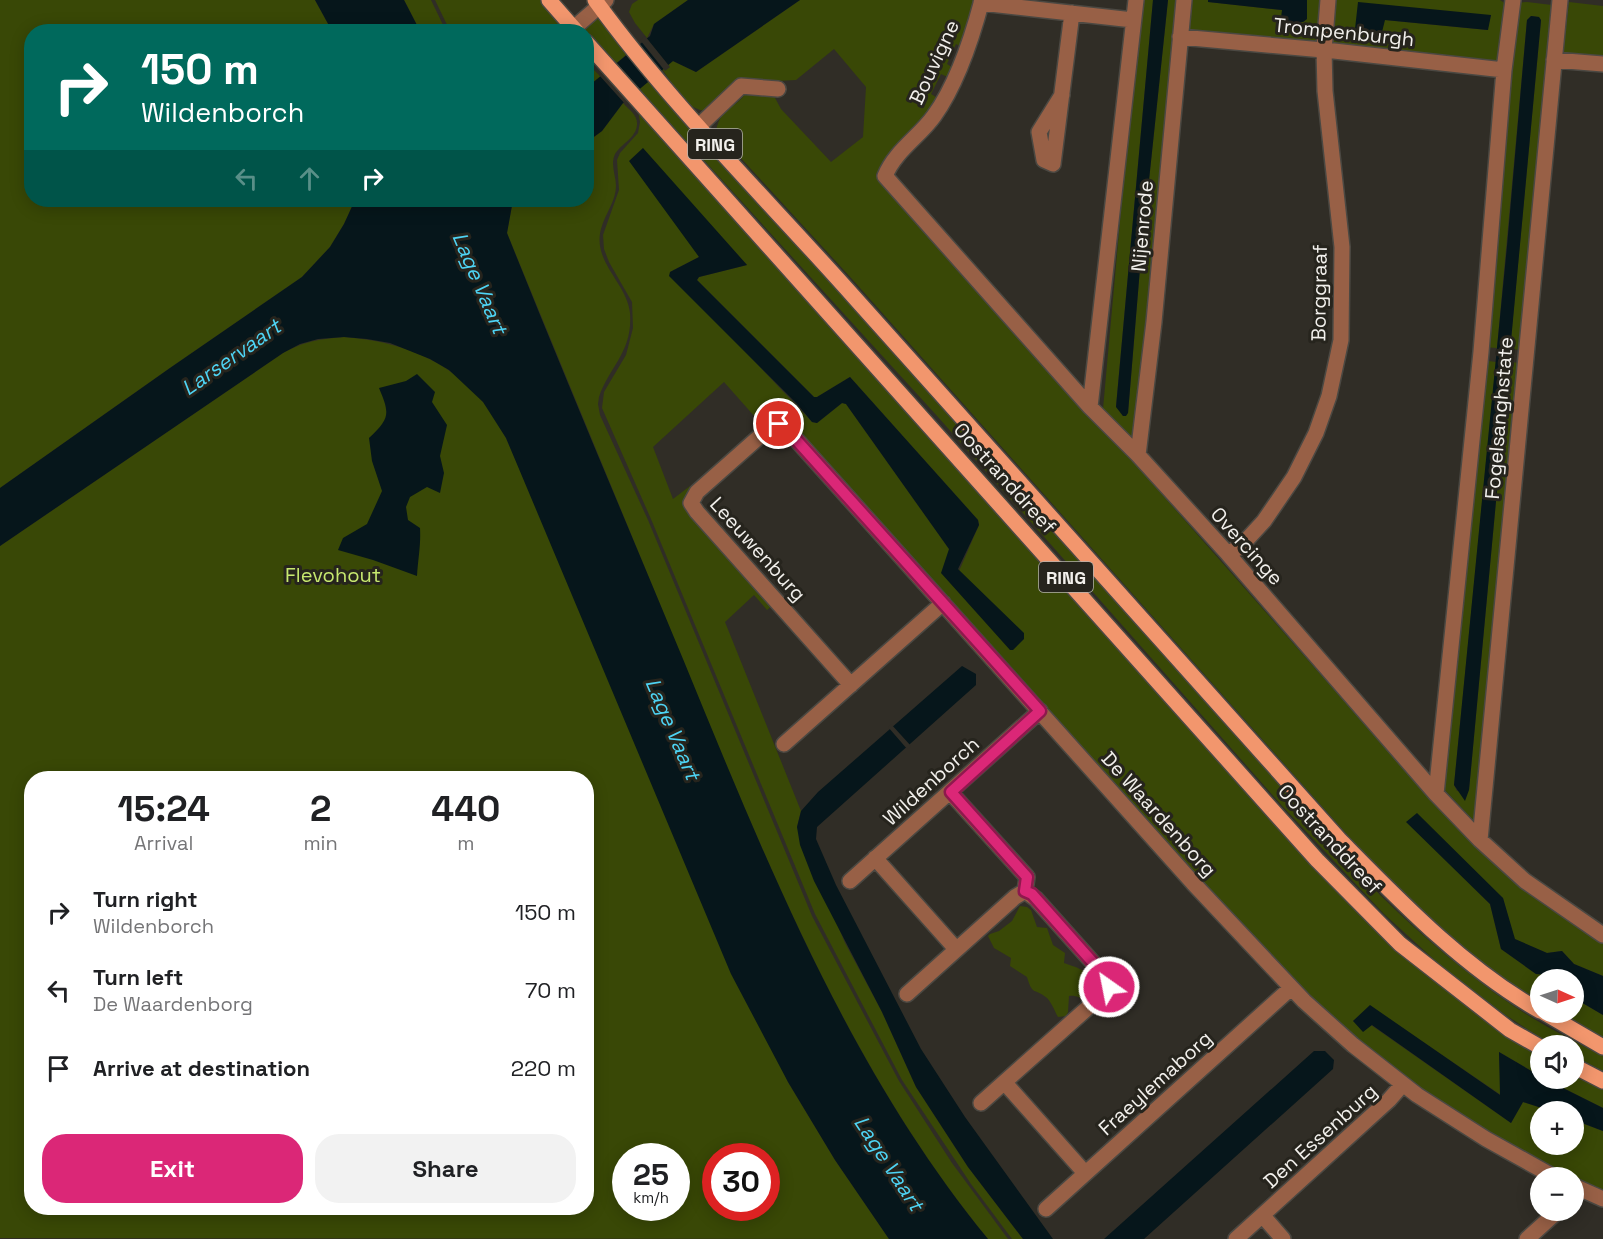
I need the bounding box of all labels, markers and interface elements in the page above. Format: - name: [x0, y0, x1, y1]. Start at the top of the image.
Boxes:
- street label: Trompenburgh: [1272, 12, 1416, 52]
- street label: Bouvigne: [903, 16, 965, 108]
- text: 150 m: [141, 43, 259, 96]
- icon: right: [42, 48, 120, 126]
- text: Wildenborch: [141, 95, 304, 130]
- road number: RING: [688, 129, 742, 159]
- icon: left: [230, 162, 263, 195]
- icon: ahead: [293, 162, 326, 195]
- icon: right: [356, 162, 389, 195]
- street label: Nijenrode: [1125, 179, 1159, 273]
- water label: Lage Vaart: [446, 228, 514, 340]
- street label: Borggraaf: [1305, 244, 1333, 342]
- water label: Larservaart: [176, 312, 288, 401]
- street label: Fogelsanghstate: [1479, 336, 1519, 500]
- pin: [753, 398, 804, 449]
- icon: arrive: [762, 407, 795, 440]
- street label: Oostranddreef: [948, 417, 1062, 539]
- street label: Leeuwenburg: [704, 491, 812, 607]
- street label: Overcinge: [1205, 501, 1289, 591]
- park label: Flevohout: [285, 562, 381, 588]
- road number: RING: [1039, 562, 1093, 592]
- water label: Lage Vaart: [639, 674, 707, 786]
- street label: Wildenborch: [877, 731, 985, 831]
- street label: De Waardenborg: [1096, 746, 1222, 882]
- street label: Oostranddreef: [1272, 778, 1388, 900]
- text: 15:24: [118, 786, 210, 832]
- text: 2: [310, 786, 331, 832]
- text: 440: [431, 786, 500, 832]
- text: Arrival: [134, 830, 193, 856]
- text: min: [303, 830, 338, 856]
- text: m: [457, 830, 474, 856]
- text: Turn right: [93, 885, 198, 913]
- icon: right: [42, 896, 75, 929]
- text: 150 m: [515, 898, 576, 926]
- text: Wildenborch: [93, 913, 214, 939]
- position arrow: [1077, 955, 1141, 1019]
- text: Turn left: [93, 963, 183, 991]
- north arrow: [1530, 969, 1584, 1023]
- map controls: [1530, 969, 1584, 1221]
- icon: left: [42, 974, 75, 1007]
- text: 70 m: [525, 976, 576, 1004]
- text: De Waardenborg: [93, 991, 253, 1017]
- street label: Fraeylemaborg: [1093, 1025, 1217, 1141]
- button: sound: [1530, 1035, 1584, 1089]
- icon: arrive: [42, 1052, 75, 1085]
- text: Arrive at destination: [93, 1054, 310, 1082]
- text: 220 m: [511, 1054, 576, 1082]
- street label: Den Essenburg: [1258, 1078, 1382, 1194]
- button: +: [1530, 1101, 1584, 1155]
- water label: Lage Vaart: [848, 1110, 931, 1218]
- button: Exit: [42, 1134, 303, 1203]
- button: Share: [315, 1134, 576, 1203]
- speed limit sign: 30: [702, 1143, 780, 1221]
- text: 25: [633, 1155, 669, 1194]
- button: −: [1530, 1167, 1584, 1221]
- text: km/h: [633, 1188, 669, 1207]

